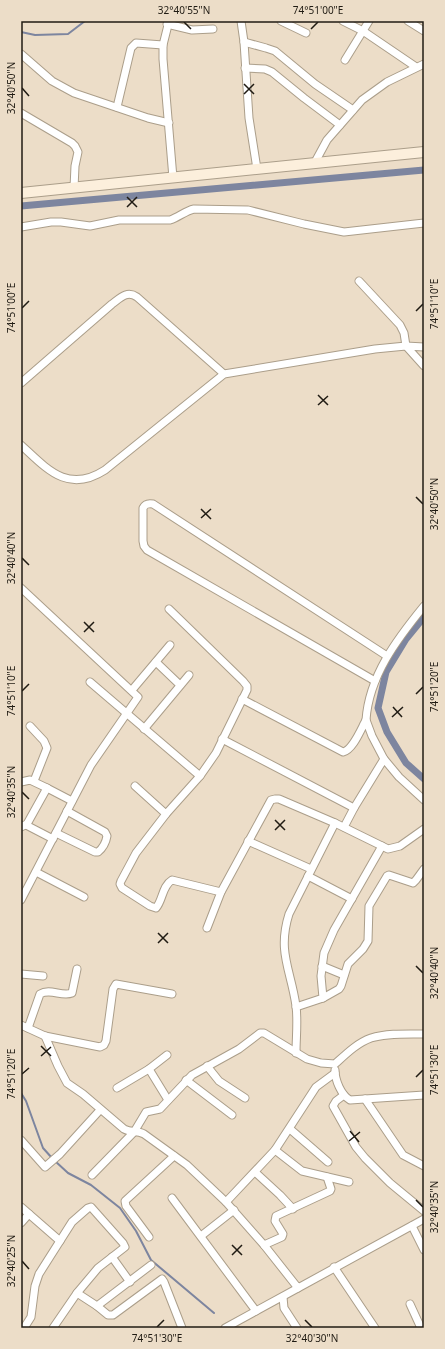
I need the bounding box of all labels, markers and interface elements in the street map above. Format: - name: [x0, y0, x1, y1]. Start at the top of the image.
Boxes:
- text: 32°40'55"N: [158, 3, 210, 17]
- text: 74°51'00"E: [293, 3, 343, 17]
- text: 32°40'50"N: [4, 62, 18, 114]
- text: 74°51'10"E: [427, 279, 441, 329]
- text: 74°51'00"E: [4, 283, 18, 333]
- text: 32°40'50"N: [427, 478, 441, 530]
- text: 32°40'40"N: [4, 532, 18, 584]
- text: 74°51'20"E: [427, 662, 441, 712]
- text: 74°51'10"E: [4, 666, 18, 716]
- text: 32°40'35"N: [4, 766, 18, 818]
- text: 32°40'40"N: [427, 947, 441, 999]
- text: 74°51'30"E: [427, 1045, 441, 1095]
- text: 74°51'20"E: [4, 1049, 18, 1099]
- text: 32°40'35"N: [427, 1181, 441, 1233]
- text: 32°40'25"N: [4, 1235, 18, 1287]
- text: 74°51'30"E: [132, 1331, 182, 1345]
- text: 32°40'30"N: [286, 1331, 338, 1345]

